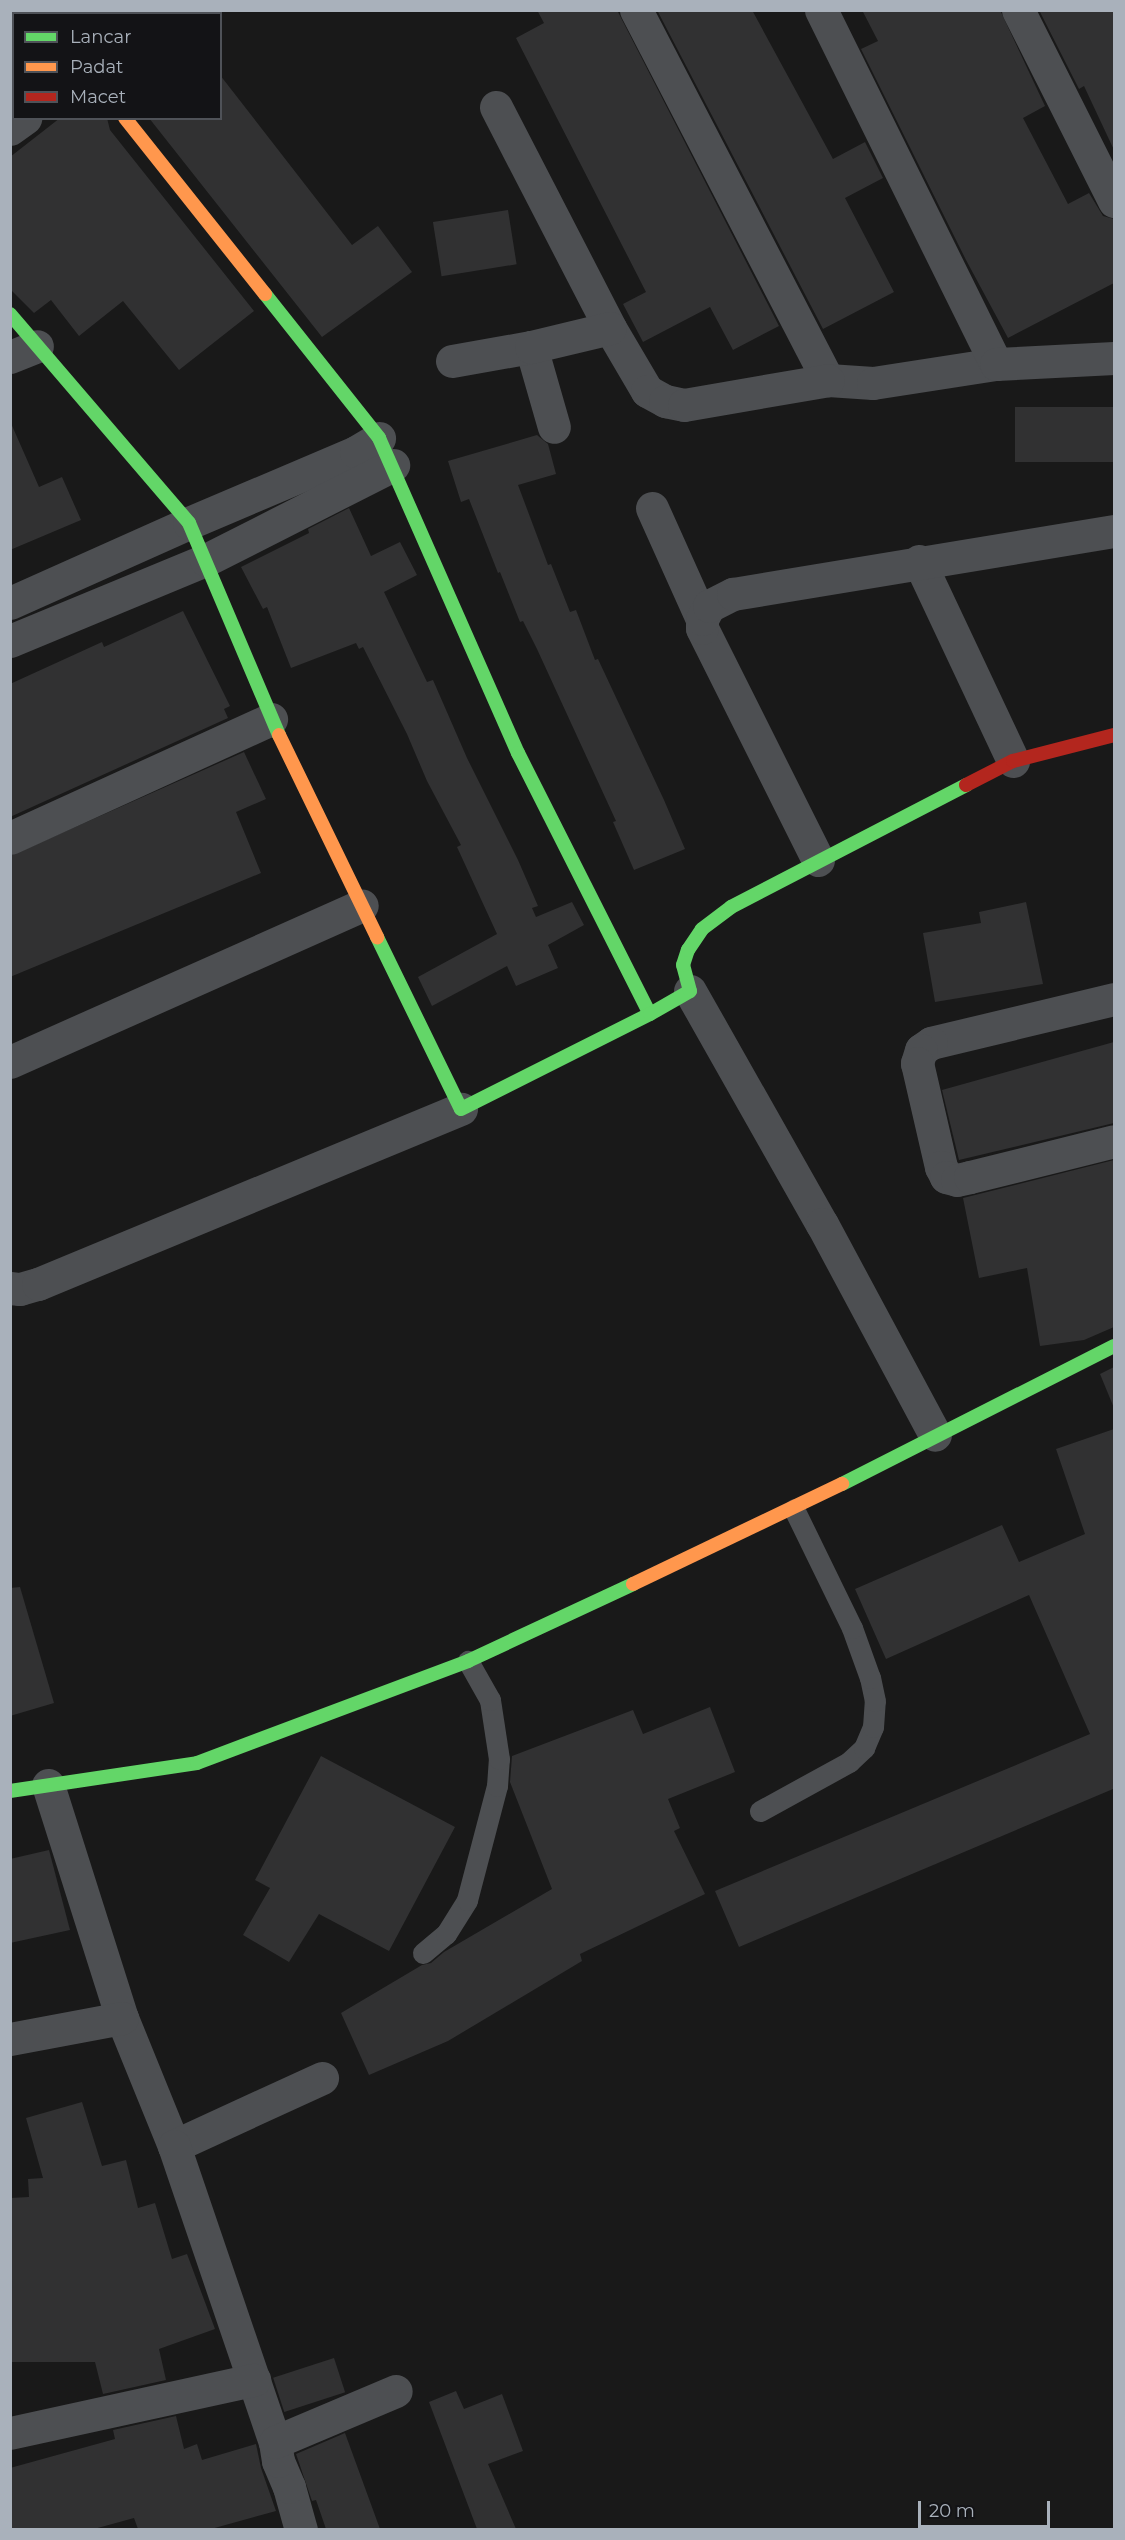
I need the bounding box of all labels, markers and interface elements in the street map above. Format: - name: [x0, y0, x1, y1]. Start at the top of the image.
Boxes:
- legend: [12, 12, 222, 120]
- text: Lancar: [70, 26, 131, 48]
- text: Padat: [70, 56, 123, 78]
- text: Macet: [70, 86, 126, 108]
- scale bar: [921, 2489, 1053, 2527]
- text: 20 m: [929, 2500, 975, 2522]

